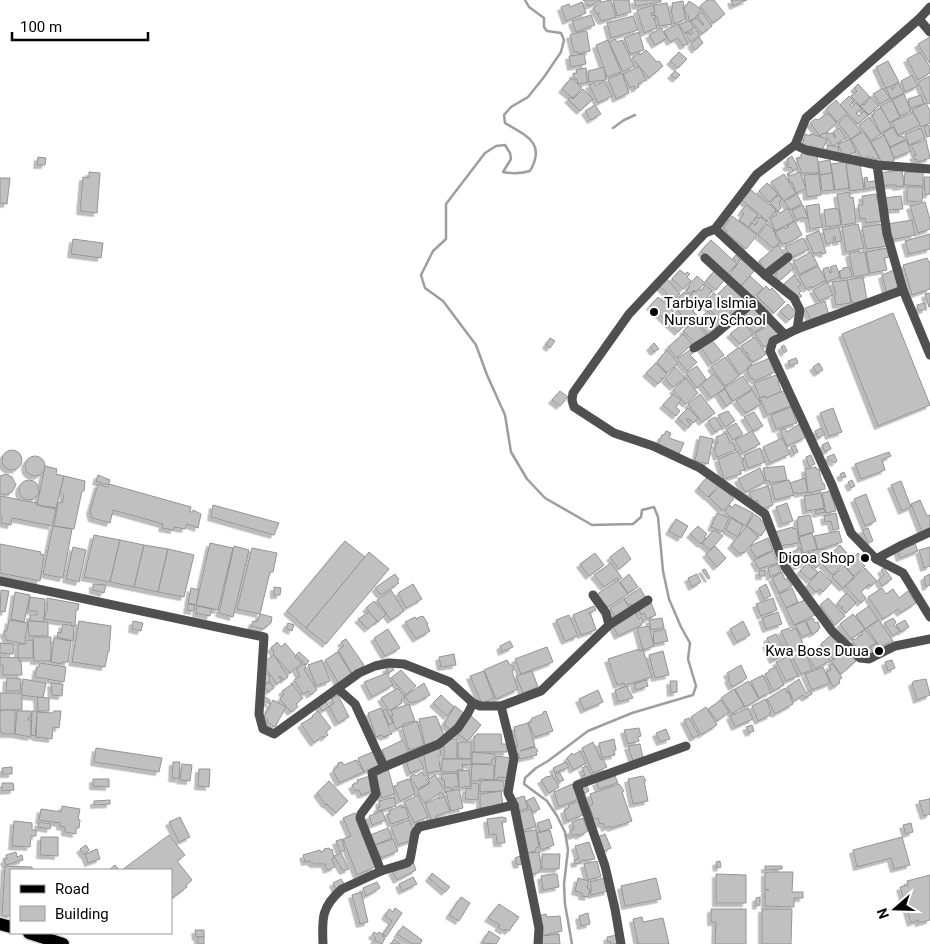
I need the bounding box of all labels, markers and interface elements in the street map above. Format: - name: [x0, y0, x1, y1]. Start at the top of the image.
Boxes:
- scale bar: [12, 10, 149, 42]
- text: 100 m: [20, 18, 62, 36]
- place label: Tarbiya Islmia Nursury School: [664, 294, 766, 329]
- marker: Tarbiya Islmia Nursury School: [648, 306, 660, 318]
- place label: Digoa Shop: [779, 549, 855, 567]
- marker: Digoa Shop: [859, 552, 871, 564]
- place label: Kwa Boss Duua: [765, 642, 869, 660]
- marker: Kwa Boss Duua: [873, 645, 885, 657]
- legend: [10, 869, 172, 934]
- text: Road: [55, 880, 89, 898]
- north arrow: [870, 884, 920, 934]
- text: Building: [55, 905, 109, 923]
- text: N: [874, 906, 892, 921]

